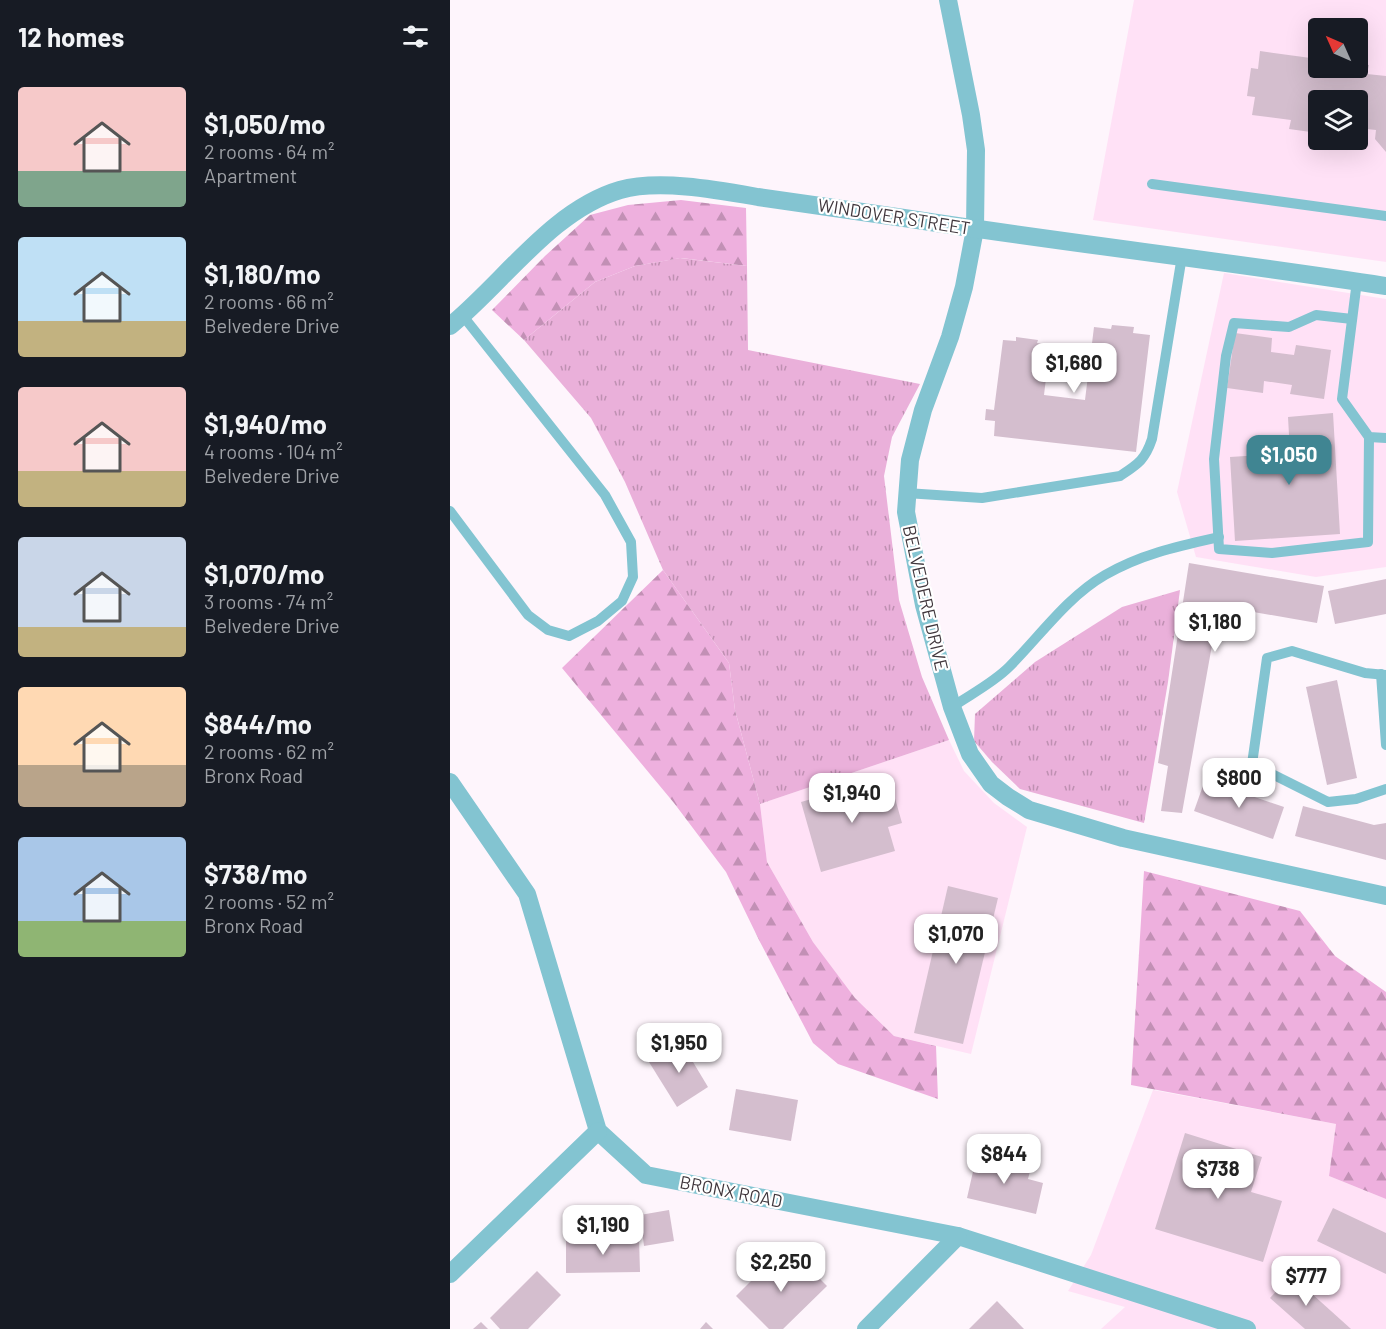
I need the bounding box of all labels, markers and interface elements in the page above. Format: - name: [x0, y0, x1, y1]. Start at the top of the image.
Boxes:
- north arrow: [1308, 18, 1368, 78]
- map controls: [1308, 18, 1368, 150]
- icon: filters: [399, 20, 432, 53]
- text: 12 homes: [18, 21, 124, 52]
- button: layers: [1308, 90, 1368, 150]
- text: $1,050/mo: [204, 108, 326, 139]
- icon: home: [66, 111, 138, 183]
- text: 2 rooms · 64 m²: [204, 139, 334, 163]
- text: Apartment: [204, 163, 297, 187]
- street label: WINDOVER STREET: [816, 193, 972, 239]
- text: $1,180/mo: [204, 258, 321, 289]
- icon: home: [66, 261, 138, 333]
- text: 2 rooms · 66 m²: [204, 289, 334, 313]
- text: Belvedere Drive: [204, 313, 340, 337]
- pin: $1,680: [1025, 343, 1123, 394]
- text: $1,680: [1046, 350, 1102, 374]
- text: $1,940/mo: [204, 408, 327, 439]
- icon: home: [66, 411, 138, 483]
- pin: $1,050: [1240, 435, 1338, 486]
- text: 4 rooms · 104 m²: [204, 439, 343, 463]
- text: $1,050: [1261, 442, 1317, 466]
- text: Belvedere Drive: [204, 463, 340, 487]
- street label: BELVEDERE DRIVE: [899, 523, 953, 673]
- text: $1,070/mo: [204, 558, 324, 589]
- icon: home: [66, 561, 138, 633]
- text: 3 rooms · 74 m²: [204, 589, 333, 613]
- pin: $1,180: [1166, 602, 1264, 653]
- text: $1,180: [1188, 609, 1242, 633]
- text: Belvedere Drive: [204, 613, 340, 637]
- text: $844/mo: [204, 708, 312, 739]
- icon: home: [66, 711, 138, 783]
- text: 2 rooms · 62 m²: [204, 739, 334, 763]
- pin: $800: [1203, 758, 1275, 809]
- text: Bronx Road: [204, 763, 303, 787]
- text: $800: [1216, 765, 1262, 789]
- pin: $1,940: [803, 773, 901, 824]
- text: $1,940: [823, 780, 881, 804]
- text: $738/mo: [204, 858, 308, 889]
- icon: home: [66, 861, 138, 933]
- text: 2 rooms · 52 m²: [204, 889, 334, 913]
- text: Bronx Road: [204, 913, 303, 937]
- pin: $1,070: [907, 914, 1005, 965]
- text: $1,070: [928, 921, 984, 945]
- pin: $1,950: [630, 1023, 728, 1074]
- text: $1,950: [651, 1030, 707, 1054]
- pin: $844: [968, 1134, 1040, 1185]
- text: $844: [981, 1141, 1027, 1165]
- pin: $738: [1182, 1149, 1254, 1200]
- text: $738: [1197, 1156, 1239, 1180]
- street label: BRONX ROAD: [678, 1170, 784, 1212]
- pin: $1,190: [554, 1205, 652, 1256]
- text: $1,190: [577, 1212, 629, 1236]
- pin: $2,250: [732, 1242, 830, 1293]
- text: $2,250: [750, 1249, 812, 1273]
- pin: $777: [1270, 1256, 1342, 1307]
- text: $777: [1285, 1263, 1327, 1287]

